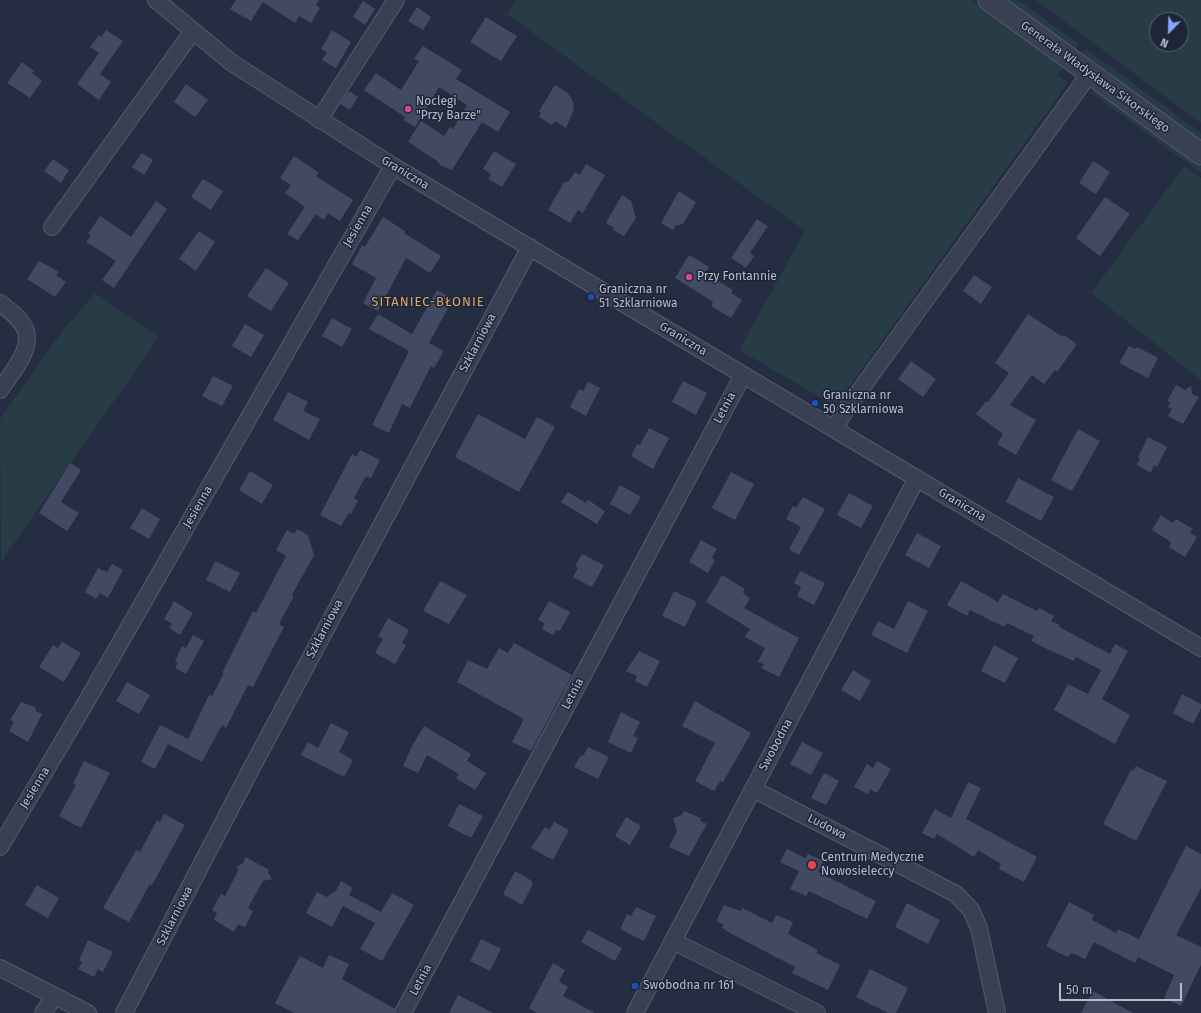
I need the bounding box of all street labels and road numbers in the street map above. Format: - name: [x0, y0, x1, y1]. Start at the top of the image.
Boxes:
- street label: Generała Władysława Sikorskiego: [1018, 18, 1172, 136]
- street label: Graniczna: [378, 153, 432, 193]
- street label: Jesienna: [340, 202, 376, 250]
- street label: Szklarniowa: [456, 311, 500, 375]
- street label: Graniczna: [656, 319, 710, 359]
- street label: Letnia: [711, 390, 739, 426]
- street label: Jesienna: [180, 483, 216, 531]
- street label: Graniczna: [935, 485, 989, 525]
- street label: Szklarniowa: [303, 597, 347, 661]
- street label: Letnia: [559, 676, 587, 712]
- street label: Swobodna: [756, 716, 796, 774]
- street label: Jesienna: [17, 764, 53, 812]
- street label: Ludowa: [805, 811, 849, 843]
- street label: Szklarniowa: [154, 884, 196, 948]
- street label: Letnia: [407, 962, 435, 998]

